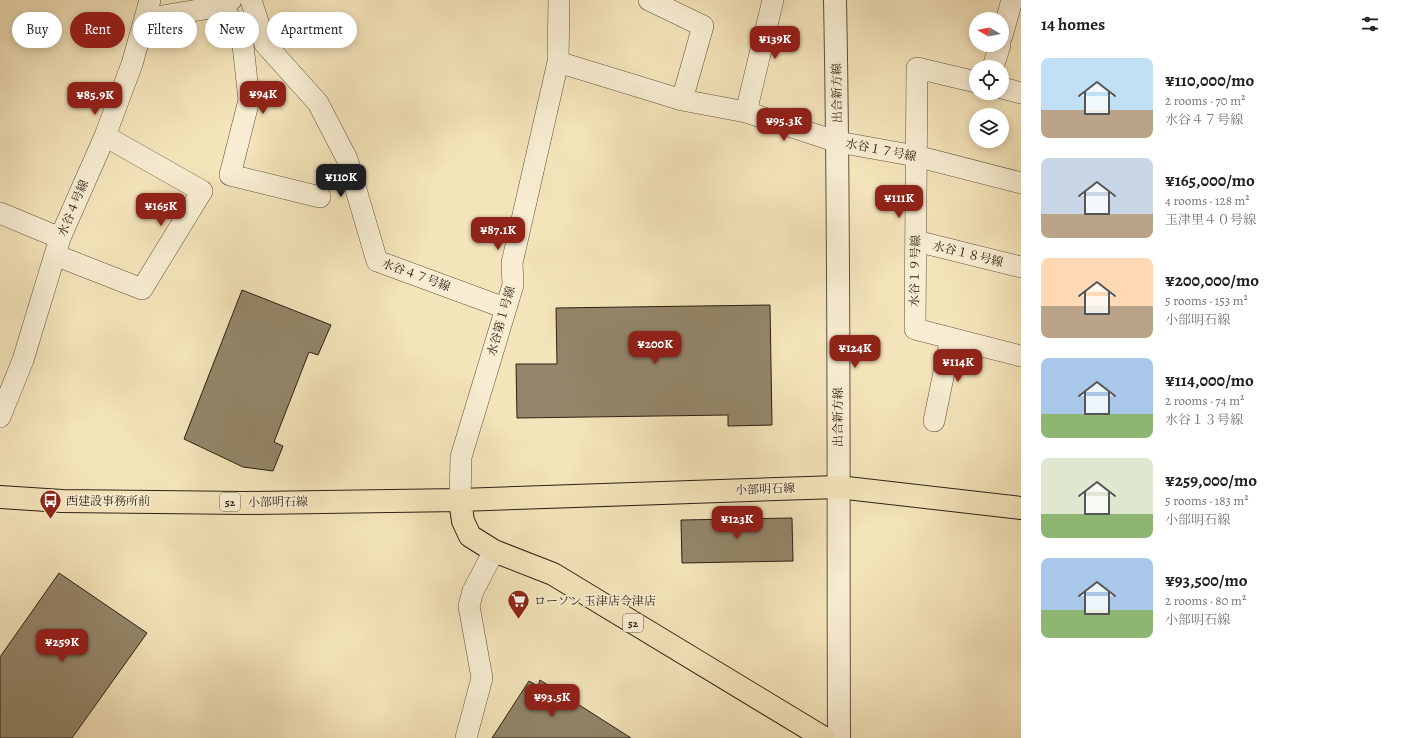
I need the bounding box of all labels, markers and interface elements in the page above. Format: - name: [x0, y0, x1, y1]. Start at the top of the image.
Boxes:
- chip: Buy: [12, 12, 62, 48]
- chip: Rent: [70, 12, 125, 48]
- chip: Filters: [133, 12, 197, 48]
- chip: New: [205, 12, 259, 48]
- chip: Apartment: [267, 12, 357, 48]
- north arrow: [969, 12, 1009, 52]
- map controls: [969, 12, 1009, 148]
- text: 14 homes: [1041, 13, 1105, 36]
- icon: filters: [1359, 13, 1381, 35]
- pin: ¥139K: [747, 26, 803, 60]
- text: ¥139K: [759, 30, 791, 47]
- button: locate: [969, 60, 1009, 100]
- street label: 出合新方線: [828, 63, 846, 123]
- text: ¥110,000/mo: [1165, 69, 1254, 92]
- icon: home: [1073, 74, 1121, 122]
- pin: ¥94K: [239, 81, 287, 115]
- pin: ¥85.9K: [62, 82, 128, 116]
- text: ¥94K: [249, 85, 277, 102]
- text: ¥85.9K: [76, 86, 114, 103]
- text: 2 rooms · 70 m²: [1165, 92, 1245, 109]
- pin: ¥95.3K: [751, 108, 817, 142]
- button: layers: [969, 108, 1009, 148]
- text: 水谷４７号線: [1165, 111, 1243, 128]
- text: ¥95.3K: [766, 112, 802, 129]
- street label: 水谷１７号線: [844, 135, 918, 165]
- pin: ¥110K: [313, 164, 369, 198]
- text: ¥110K: [325, 168, 357, 185]
- text: ¥165,000/mo: [1165, 169, 1255, 192]
- icon: home: [1073, 174, 1121, 222]
- street label: 水谷４号線: [54, 177, 92, 239]
- pin: ¥111K: [871, 185, 927, 219]
- text: ¥111K: [884, 189, 914, 206]
- text: 4 rooms · 128 m²: [1165, 192, 1250, 209]
- pin: ¥165K: [133, 193, 189, 227]
- text: ¥165K: [145, 197, 177, 214]
- text: 玉津里４０号線: [1165, 211, 1256, 228]
- pin: ¥87.1K: [465, 217, 531, 251]
- text: ¥87.1K: [480, 221, 516, 238]
- street label: 水谷１９号線: [906, 235, 924, 307]
- street label: 水谷１８号線: [931, 238, 1005, 270]
- street label: 水谷４７号線: [379, 255, 453, 295]
- text: ¥200,000/mo: [1165, 269, 1259, 292]
- icon: home: [1073, 274, 1121, 322]
- street label: 水谷第１号線: [483, 284, 519, 358]
- text: 5 rooms · 153 m²: [1165, 292, 1248, 309]
- text: 小部明石線: [1165, 311, 1230, 328]
- pin: ¥200K: [627, 331, 683, 365]
- text: ¥200K: [637, 335, 673, 352]
- pin: ¥124K: [827, 335, 883, 369]
- text: ¥124K: [838, 339, 872, 356]
- pin: ¥114K: [930, 349, 986, 383]
- text: ¥114K: [942, 353, 974, 370]
- text: ¥114,000/mo: [1165, 369, 1254, 392]
- icon: home: [1073, 374, 1121, 422]
- street label: 出合新方線: [830, 387, 846, 447]
- text: 2 rooms · 74 m²: [1165, 392, 1244, 409]
- text: 水谷１３号線: [1165, 411, 1243, 428]
- text: ¥259,000/mo: [1165, 469, 1257, 492]
- icon: home: [1073, 474, 1121, 522]
- street label: 小部明石線: [735, 480, 795, 498]
- bus stop icon: 西建設事務所前: [37, 488, 63, 521]
- text: 5 rooms · 183 m²: [1165, 492, 1249, 509]
- place label: 西建設事務所前: [66, 493, 150, 509]
- road number: 52: [220, 493, 240, 511]
- street label: 小部明石線: [248, 493, 308, 511]
- pin: ¥123K: [709, 506, 765, 540]
- text: ¥123K: [721, 510, 753, 527]
- text: 小部明石線: [1165, 511, 1230, 528]
- text: ¥93,500/mo: [1165, 569, 1247, 592]
- icon: home: [1073, 574, 1121, 622]
- supermarket icon: ローソン 玉津店今津店: [505, 588, 531, 621]
- text: 2 rooms · 80 m²: [1165, 592, 1246, 609]
- place label: ローソン 玉津店今津店: [534, 593, 656, 609]
- text: 小部明石線: [1165, 611, 1230, 628]
- road number: 52: [623, 614, 643, 632]
- pin: ¥259K: [34, 629, 90, 663]
- text: ¥259K: [45, 633, 79, 650]
- pin: ¥93.5K: [519, 684, 585, 718]
- text: ¥93.5K: [534, 688, 570, 705]

